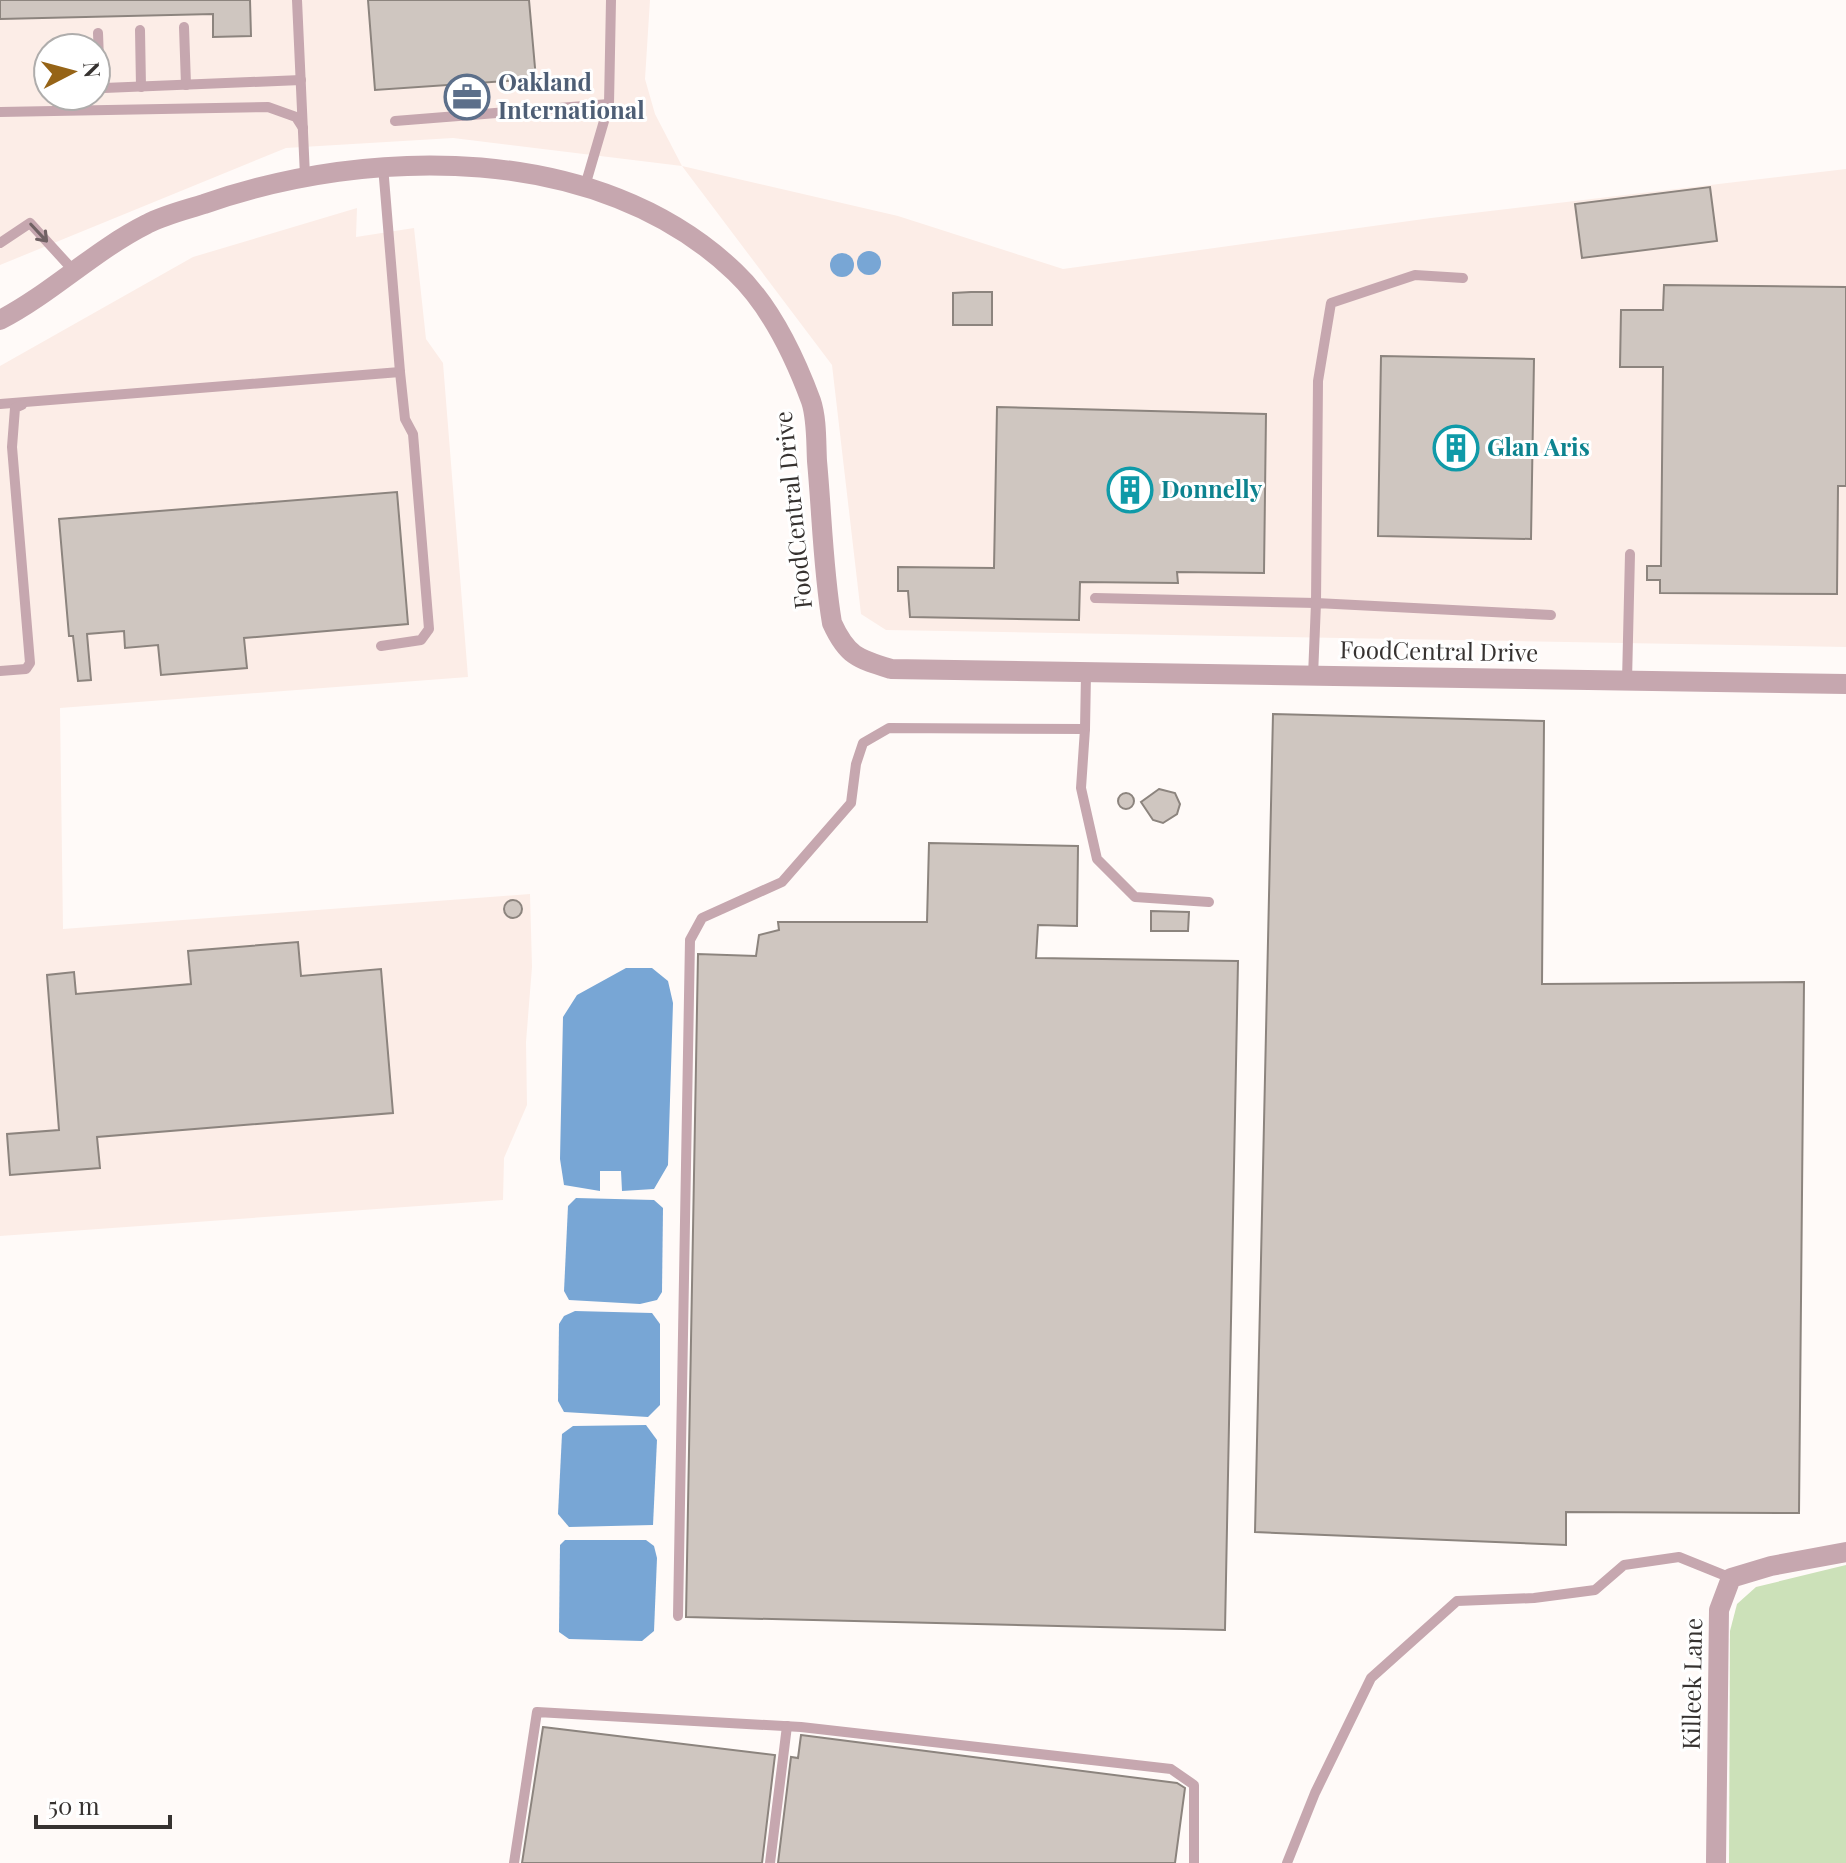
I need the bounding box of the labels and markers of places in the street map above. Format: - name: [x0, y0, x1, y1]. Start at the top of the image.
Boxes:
- place label: Oakland International: [498, 65, 645, 125]
- office icon: Oakland International: [443, 73, 491, 121]
- building icon: Glan Aris: [1432, 424, 1480, 472]
- place label: Glan Aris: [1487, 430, 1590, 462]
- building icon: Donnelly: [1106, 466, 1154, 514]
- place label: Donnelly: [1161, 472, 1263, 504]

